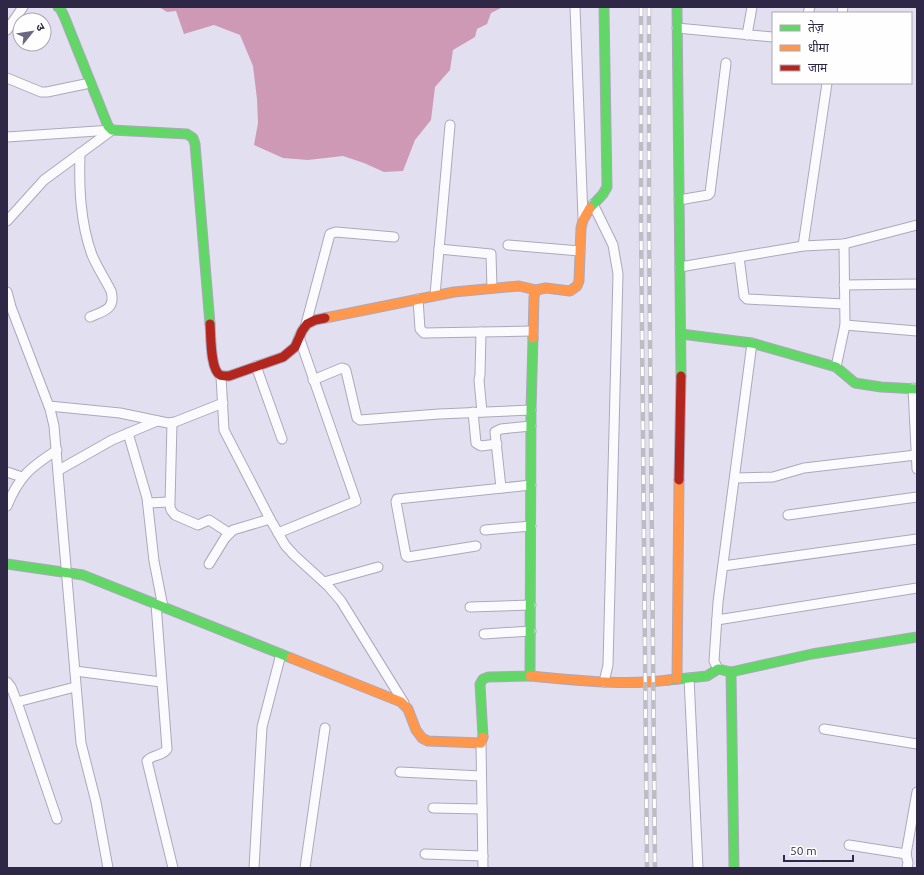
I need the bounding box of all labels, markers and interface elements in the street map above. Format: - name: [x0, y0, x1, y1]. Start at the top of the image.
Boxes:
- north arrow: [12, 12, 52, 52]
- legend: [772, 12, 912, 84]
- text: तेज़: [808, 20, 825, 34]
- text: उ: [34, 21, 48, 33]
- text: धीमा: [808, 40, 830, 54]
- text: जाम: [808, 61, 828, 74]
- scale bar: [784, 837, 853, 863]
- text: 50 m: [790, 844, 817, 857]

